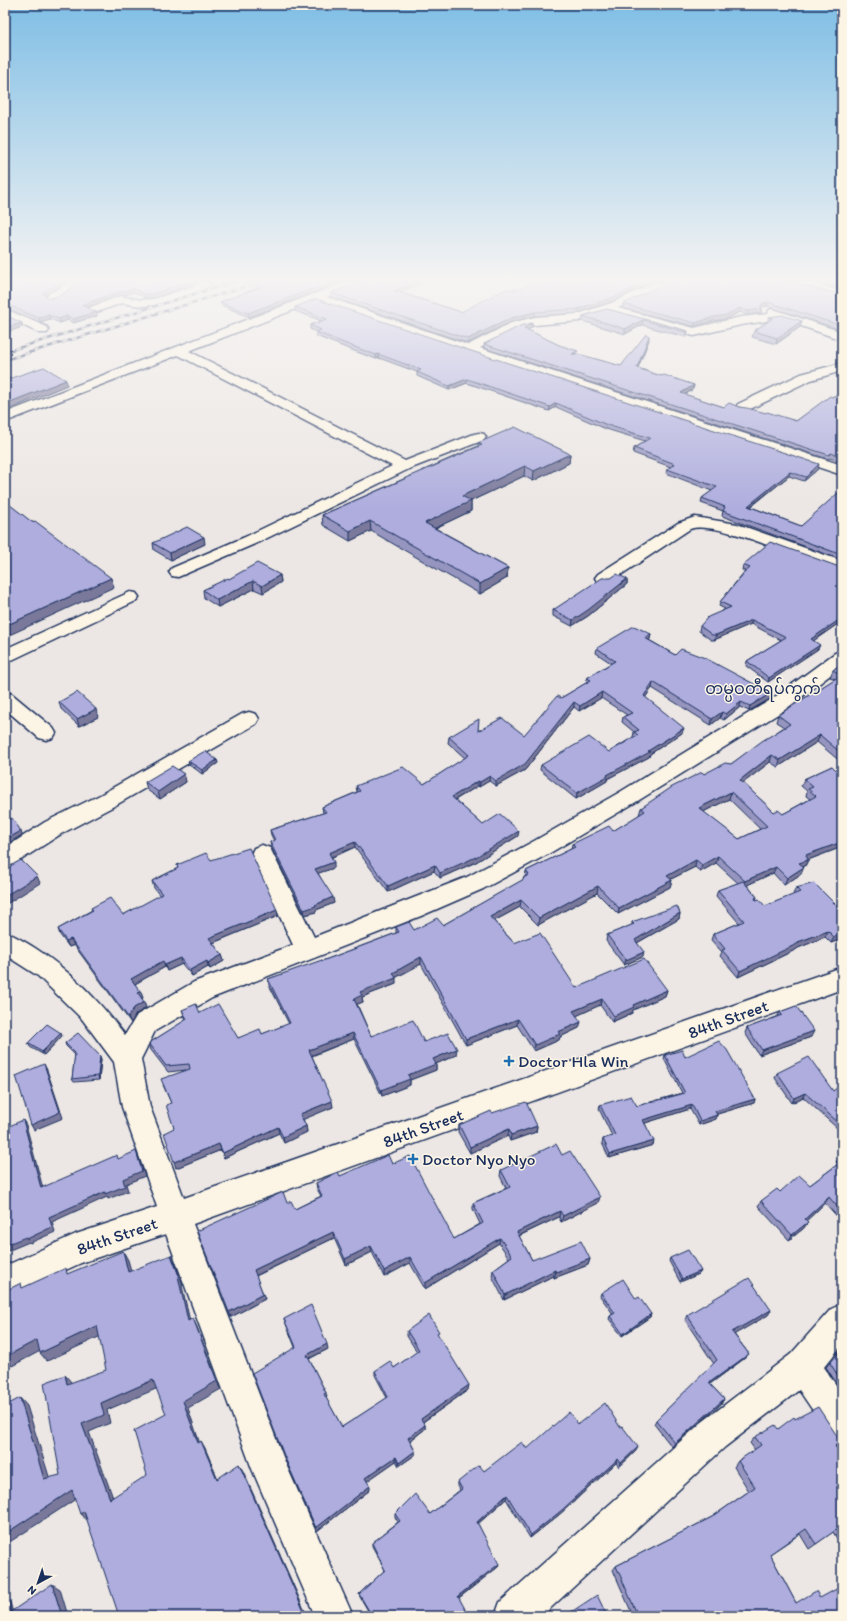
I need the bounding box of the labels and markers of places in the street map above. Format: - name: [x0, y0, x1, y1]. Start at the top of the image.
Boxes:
- place label: Doctor Hla Win: [518, 1051, 629, 1071]
- marker: Doctor Hla Win: [503, 1055, 515, 1067]
- place label: Doctor Nyo Nyo: [422, 1149, 536, 1169]
- marker: Doctor Nyo Nyo: [407, 1153, 419, 1165]

